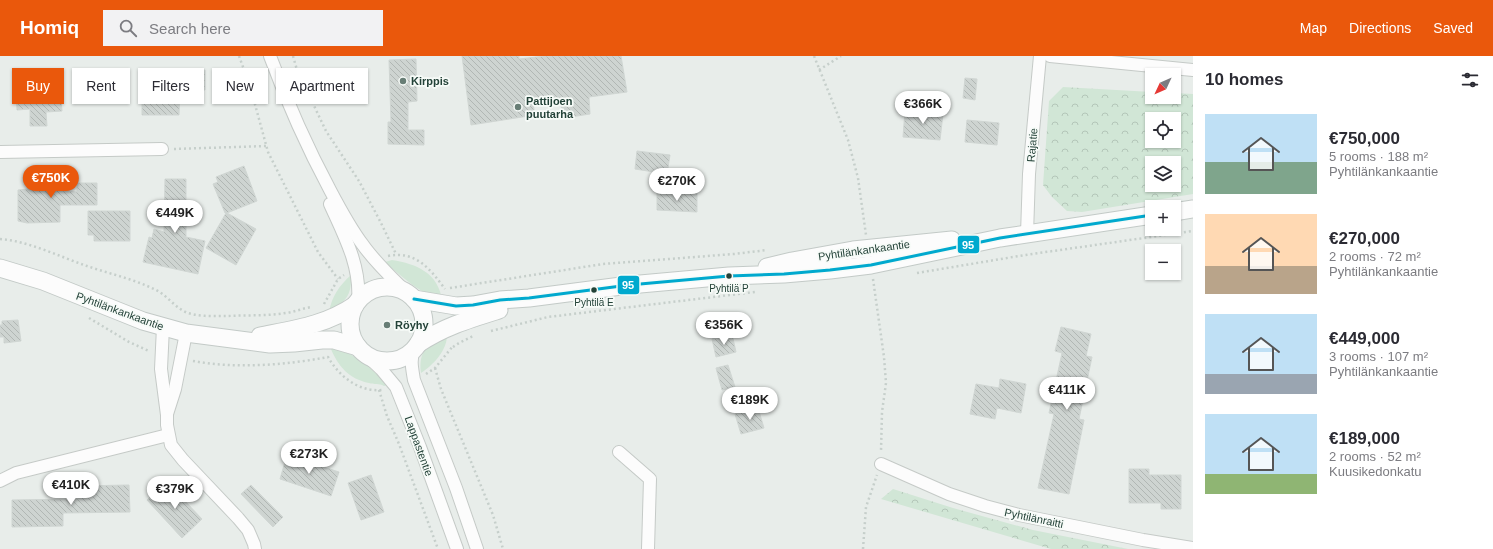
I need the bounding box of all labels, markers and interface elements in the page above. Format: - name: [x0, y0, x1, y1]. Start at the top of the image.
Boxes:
- search box: [103, 10, 383, 46]
- text: Homiq: [20, 17, 79, 38]
- icon: search: [117, 17, 139, 39]
- text: Search here: [149, 20, 231, 37]
- text: Map: [1300, 20, 1327, 36]
- text: Directions: [1349, 20, 1411, 36]
- text: Saved: [1433, 20, 1473, 36]
- chip: Buy: [12, 68, 64, 104]
- chip: Rent: [72, 68, 130, 104]
- chip: Filters: [138, 68, 204, 104]
- chip: New: [212, 68, 268, 104]
- chip: Apartment: [276, 68, 368, 104]
- north arrow: [1145, 68, 1181, 104]
- map controls: [1145, 68, 1181, 280]
- icon: filters: [1459, 69, 1481, 91]
- text: 10 homes: [1205, 70, 1283, 89]
- place label: Kirppis: [411, 75, 449, 87]
- marker: Kirppis: [398, 76, 408, 86]
- pin: €366K: [895, 91, 951, 125]
- place label: Pattijoen puutarha: [526, 95, 574, 120]
- text: €366K: [904, 96, 942, 111]
- marker: Pattijoen puutarha: [513, 102, 523, 112]
- button: locate: [1145, 112, 1181, 148]
- street label: Rajatie: [1025, 127, 1039, 163]
- text: €750,000: [1329, 129, 1400, 148]
- icon: home: [1237, 130, 1285, 178]
- text: 5 rooms · 188 m²: [1329, 149, 1428, 164]
- button: layers: [1145, 156, 1181, 192]
- text: Pyhtilänkankaantie: [1329, 164, 1438, 179]
- pin: €750K: [23, 165, 79, 199]
- pin: €270K: [649, 168, 705, 202]
- text: €750K: [32, 170, 70, 185]
- text: €270K: [658, 173, 696, 188]
- pin: €449K: [147, 200, 203, 234]
- button: +: [1145, 200, 1181, 236]
- text: €449K: [156, 205, 194, 220]
- text: €270,000: [1329, 229, 1400, 248]
- icon: home: [1237, 230, 1285, 278]
- line badge: 95: [957, 235, 980, 254]
- street label: Pyhtilänkankaantie: [817, 238, 911, 262]
- text: 95: [962, 239, 974, 251]
- button: −: [1145, 244, 1181, 280]
- text: 2 rooms · 72 m²: [1329, 249, 1421, 264]
- text: Pyhtilänkankaantie: [1329, 264, 1438, 279]
- marker: Pyhtilä P: [724, 271, 734, 281]
- line badge: 95: [617, 275, 640, 295]
- text: 95: [622, 279, 634, 291]
- place label: Pyhtilä P: [709, 283, 749, 294]
- marker: Pyhtilä E: [589, 285, 599, 295]
- street label: Pyhtilänkankaantie: [75, 290, 165, 332]
- place label: Pyhtilä E: [574, 297, 614, 308]
- pin: €356K: [696, 312, 752, 346]
- text: €356K: [705, 317, 743, 332]
- place label: Röyhy: [395, 319, 430, 331]
- marker: Röyhy: [382, 320, 392, 330]
- text: €449,000: [1329, 329, 1400, 348]
- icon: home: [1237, 330, 1285, 378]
- text: 3 rooms · 107 m²: [1329, 349, 1428, 364]
- text: Pyhtilänkankaantie: [1329, 364, 1438, 379]
- pin: €411K: [1039, 377, 1095, 411]
- text: €411K: [1048, 382, 1086, 397]
- pin: €189K: [722, 387, 778, 421]
- text: €189K: [731, 392, 769, 407]
- street label: Lappastentie: [403, 414, 435, 478]
- text: €189,000: [1329, 429, 1400, 448]
- icon: home: [1237, 430, 1285, 478]
- pin: €273K: [281, 441, 337, 475]
- text: €273K: [290, 446, 328, 461]
- text: 2 rooms · 52 m²: [1329, 449, 1421, 464]
- text: Kuusikedonkatu: [1329, 464, 1422, 479]
- pin: €410K: [43, 472, 99, 506]
- pin: €379K: [147, 476, 203, 510]
- text: €410K: [52, 477, 90, 492]
- text: €379K: [156, 481, 194, 496]
- street label: Pyhtilänraitti: [1003, 506, 1065, 530]

